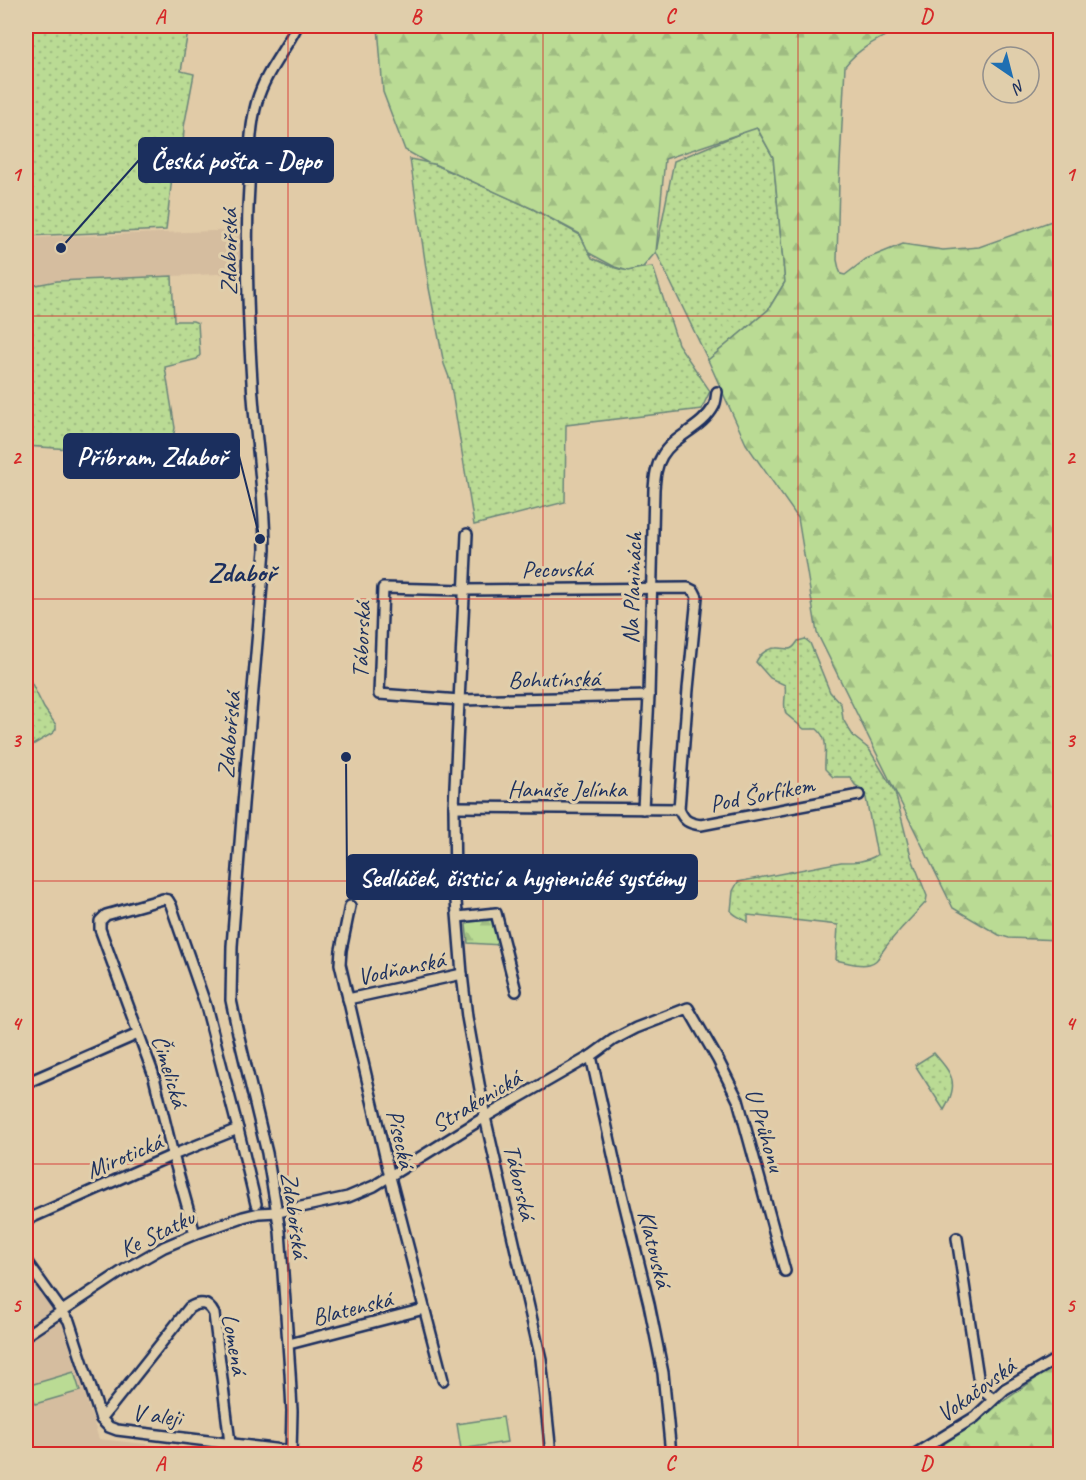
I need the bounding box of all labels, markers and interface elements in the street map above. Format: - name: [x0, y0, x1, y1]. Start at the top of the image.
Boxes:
- text: A: [155, 4, 167, 29]
- text: B: [411, 4, 423, 29]
- text: C: [665, 4, 677, 29]
- text: D: [920, 4, 934, 29]
- north arrow: [981, 45, 1041, 105]
- text: N: [1007, 75, 1029, 99]
- callout: Česká pošta - Depo: [139, 138, 333, 182]
- text: Česká pošta - Depo: [151, 144, 324, 177]
- text: 1: [12, 162, 23, 187]
- text: 1: [1066, 162, 1077, 187]
- street label: Zdabořská: [214, 206, 244, 295]
- callout: Příbram, Zdaboř: [64, 434, 239, 478]
- text: Příbram, Zdaboř: [77, 440, 231, 473]
- text: 2: [12, 445, 23, 470]
- text: 2: [1066, 445, 1077, 470]
- street label: Na Planinách: [615, 531, 649, 644]
- street label: Pecovská: [521, 553, 595, 585]
- district label: Zdaboř: [208, 555, 280, 589]
- street label: Táborská: [345, 599, 377, 679]
- street label: Bohutínská: [508, 663, 603, 695]
- street label: Zdabořská: [210, 688, 248, 780]
- text: 3: [12, 728, 23, 753]
- text: 3: [1066, 728, 1077, 753]
- street label: Pod Šorfíkem: [707, 769, 818, 819]
- street label: Hanuše Jelínka: [507, 774, 628, 804]
- callout: Sedláček, čisticí a hygienické systémy: [347, 855, 697, 899]
- text: Sedláček, čisticí a hygienické systémy: [359, 861, 687, 894]
- street label: Vodňanská: [355, 944, 450, 992]
- text: 4: [12, 1011, 24, 1036]
- text: 4: [1066, 1011, 1078, 1036]
- street label: Čimelická: [145, 1031, 196, 1113]
- street label: Strakonická: [426, 1061, 528, 1139]
- street label: U Průhonu: [738, 1085, 792, 1177]
- street label: Písecká: [380, 1107, 423, 1174]
- street label: Mirotická: [81, 1126, 169, 1185]
- street label: Táborská: [497, 1141, 544, 1225]
- street label: Zdabořská: [274, 1170, 316, 1263]
- street label: Ke Statku: [115, 1201, 201, 1264]
- street label: Klatovská: [631, 1207, 680, 1293]
- street label: Blatenská: [309, 1283, 397, 1332]
- text: 5: [12, 1293, 23, 1318]
- text: 5: [1066, 1293, 1077, 1318]
- street label: Lomená: [215, 1311, 256, 1379]
- street label: Vokačovská: [931, 1350, 1023, 1429]
- street label: V aleji: [131, 1397, 187, 1433]
- text: A: [155, 1451, 167, 1476]
- text: B: [411, 1451, 423, 1476]
- text: C: [665, 1451, 677, 1476]
- text: D: [920, 1451, 934, 1476]

